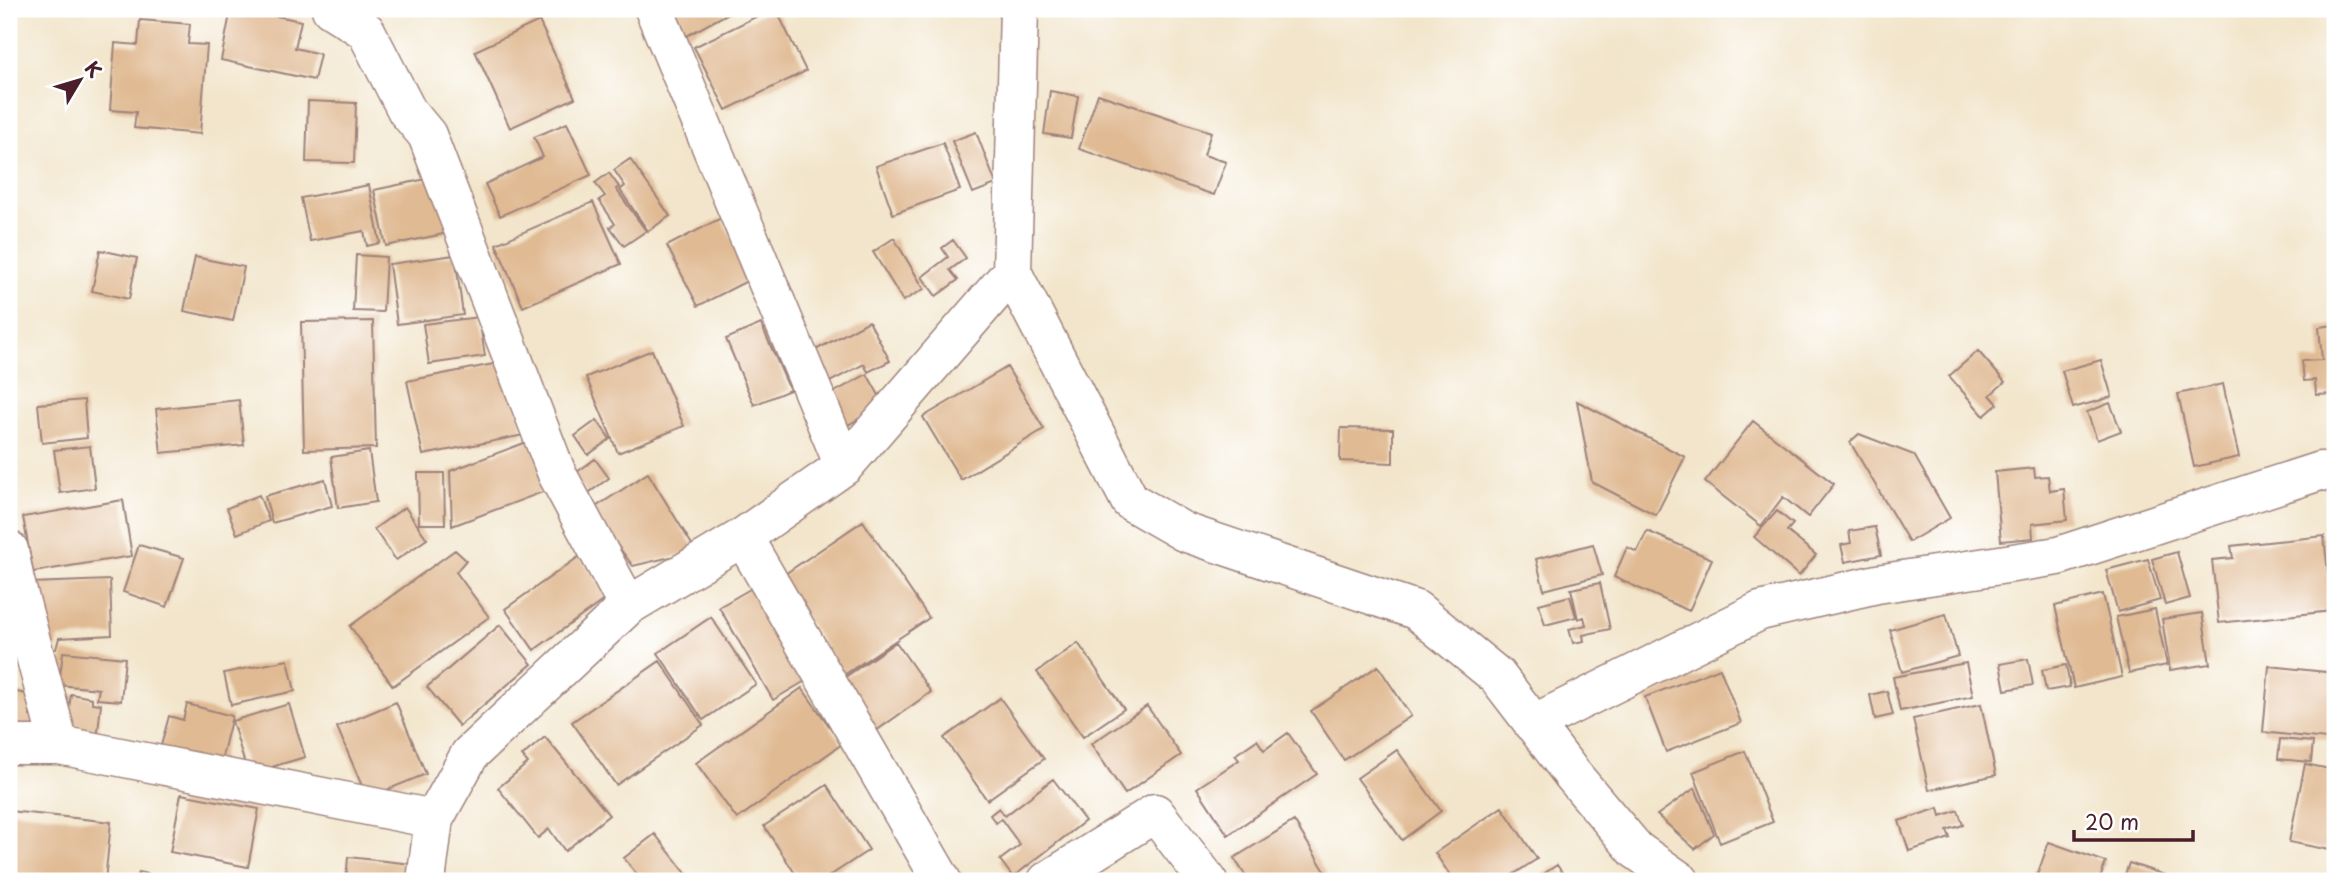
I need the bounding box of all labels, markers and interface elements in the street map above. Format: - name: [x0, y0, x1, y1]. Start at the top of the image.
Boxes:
- north arrow: [46, 46, 116, 116]
- text: K: [79, 55, 110, 83]
- scale bar: [2074, 799, 2194, 843]
- text: 20 m: [2085, 805, 2139, 837]

